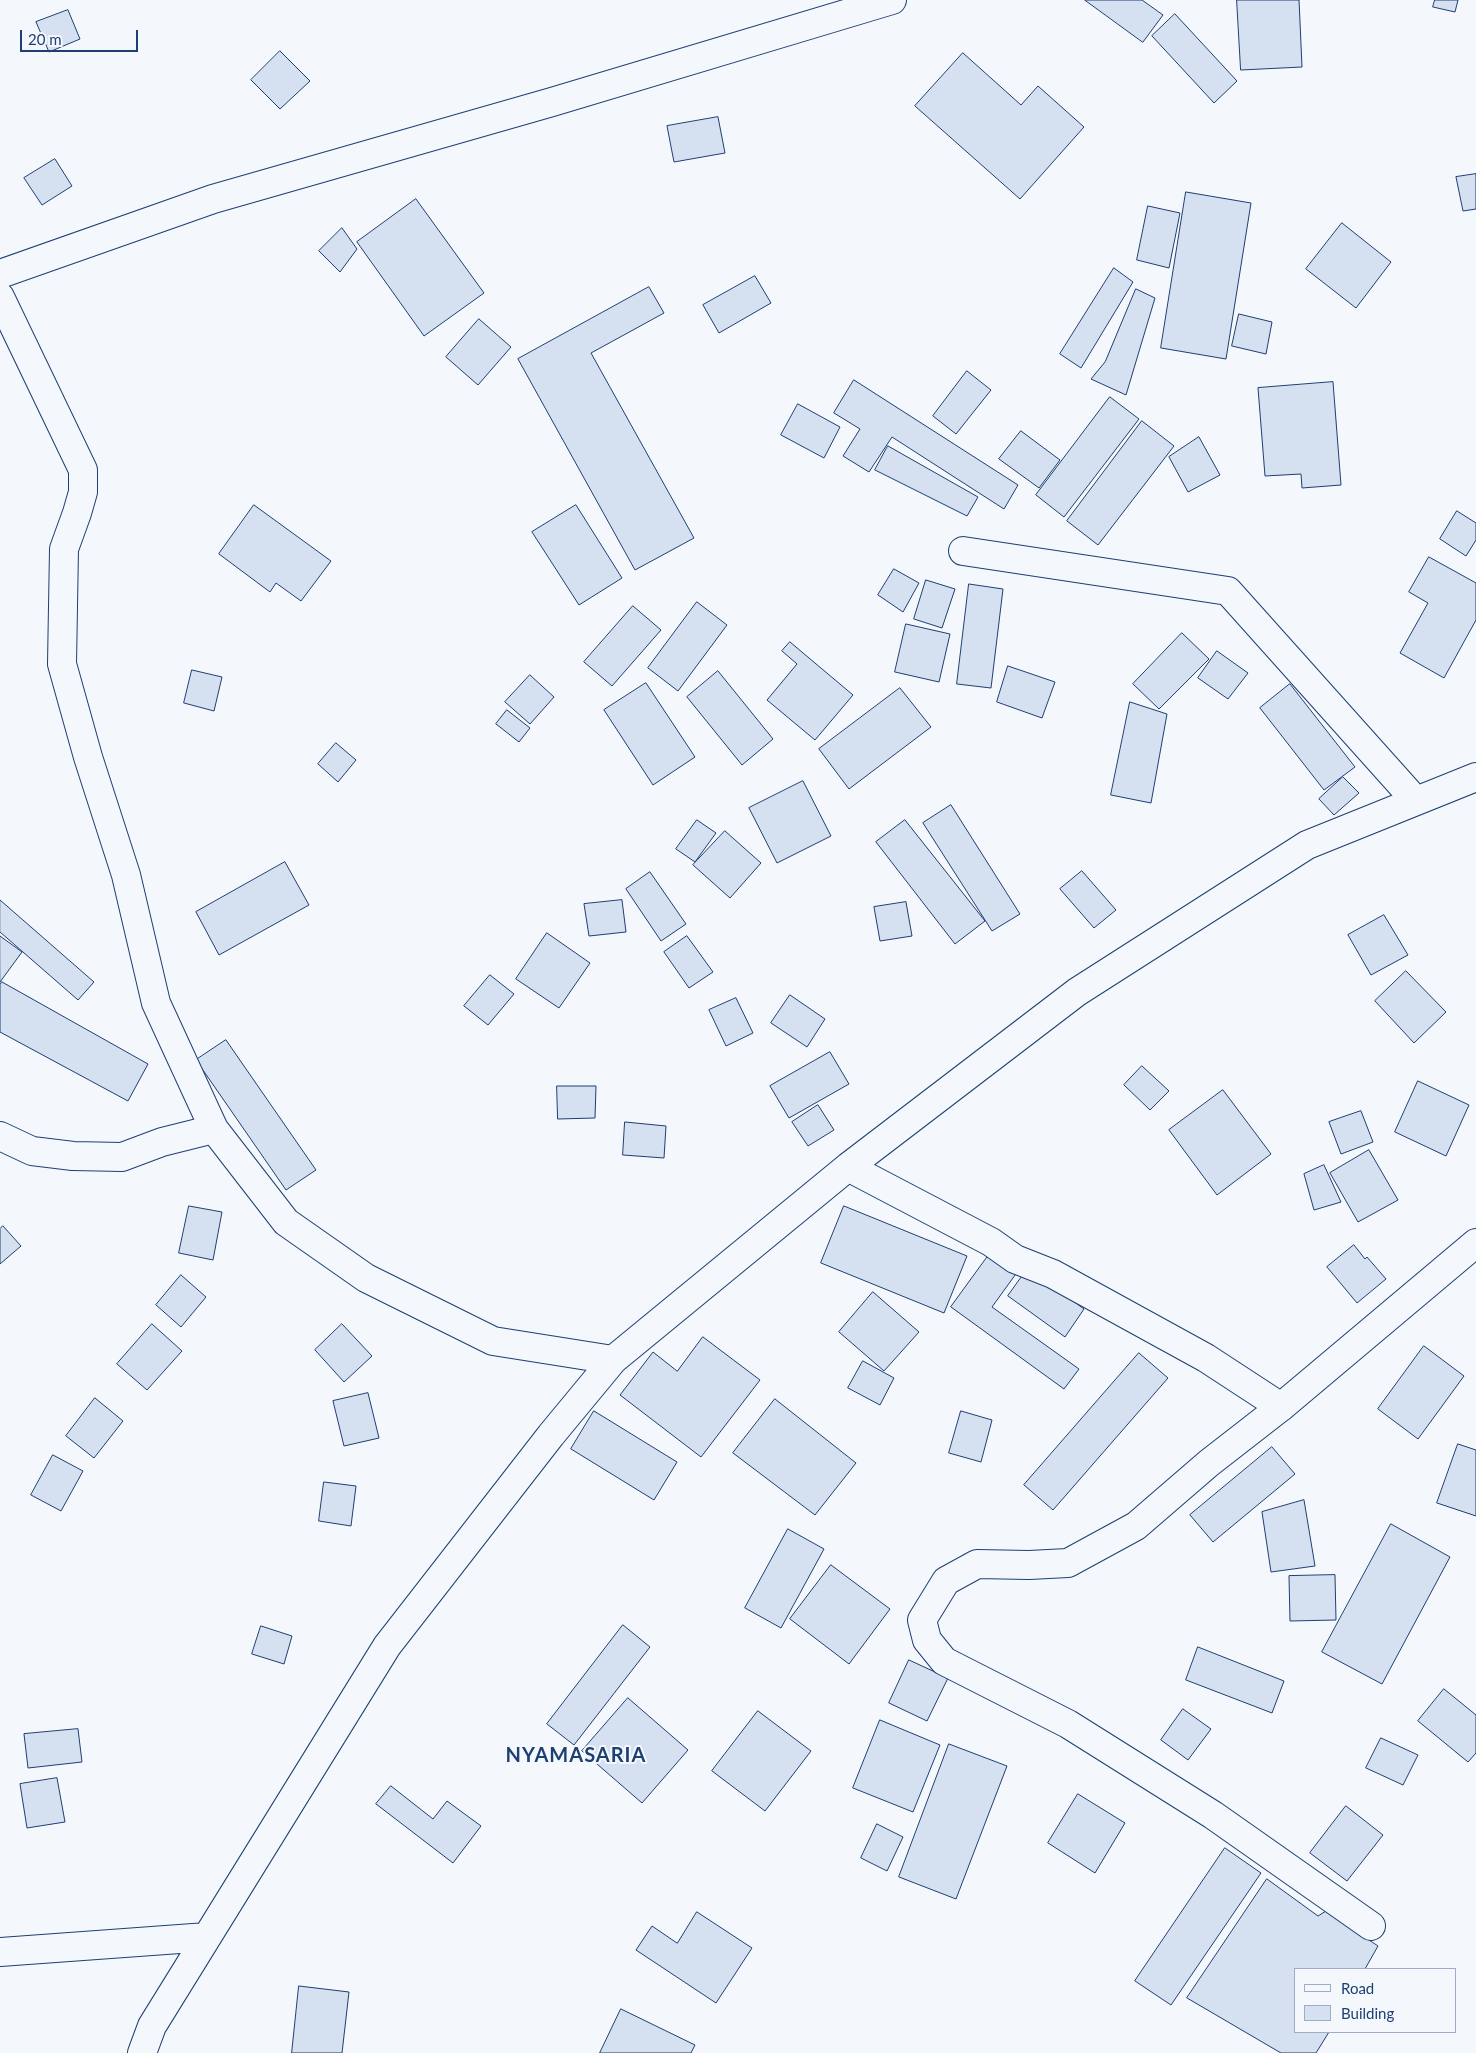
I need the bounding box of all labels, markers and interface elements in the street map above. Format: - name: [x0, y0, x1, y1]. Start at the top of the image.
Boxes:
- scale bar: [22, 20, 140, 52]
- text: 20 m: [28, 30, 62, 48]
- district label: NYAMASARIA: [504, 1744, 648, 1768]
- legend: [1294, 1968, 1456, 2033]
- text: Road: [1341, 1979, 1374, 1997]
- text: Building: [1341, 2004, 1394, 2022]

